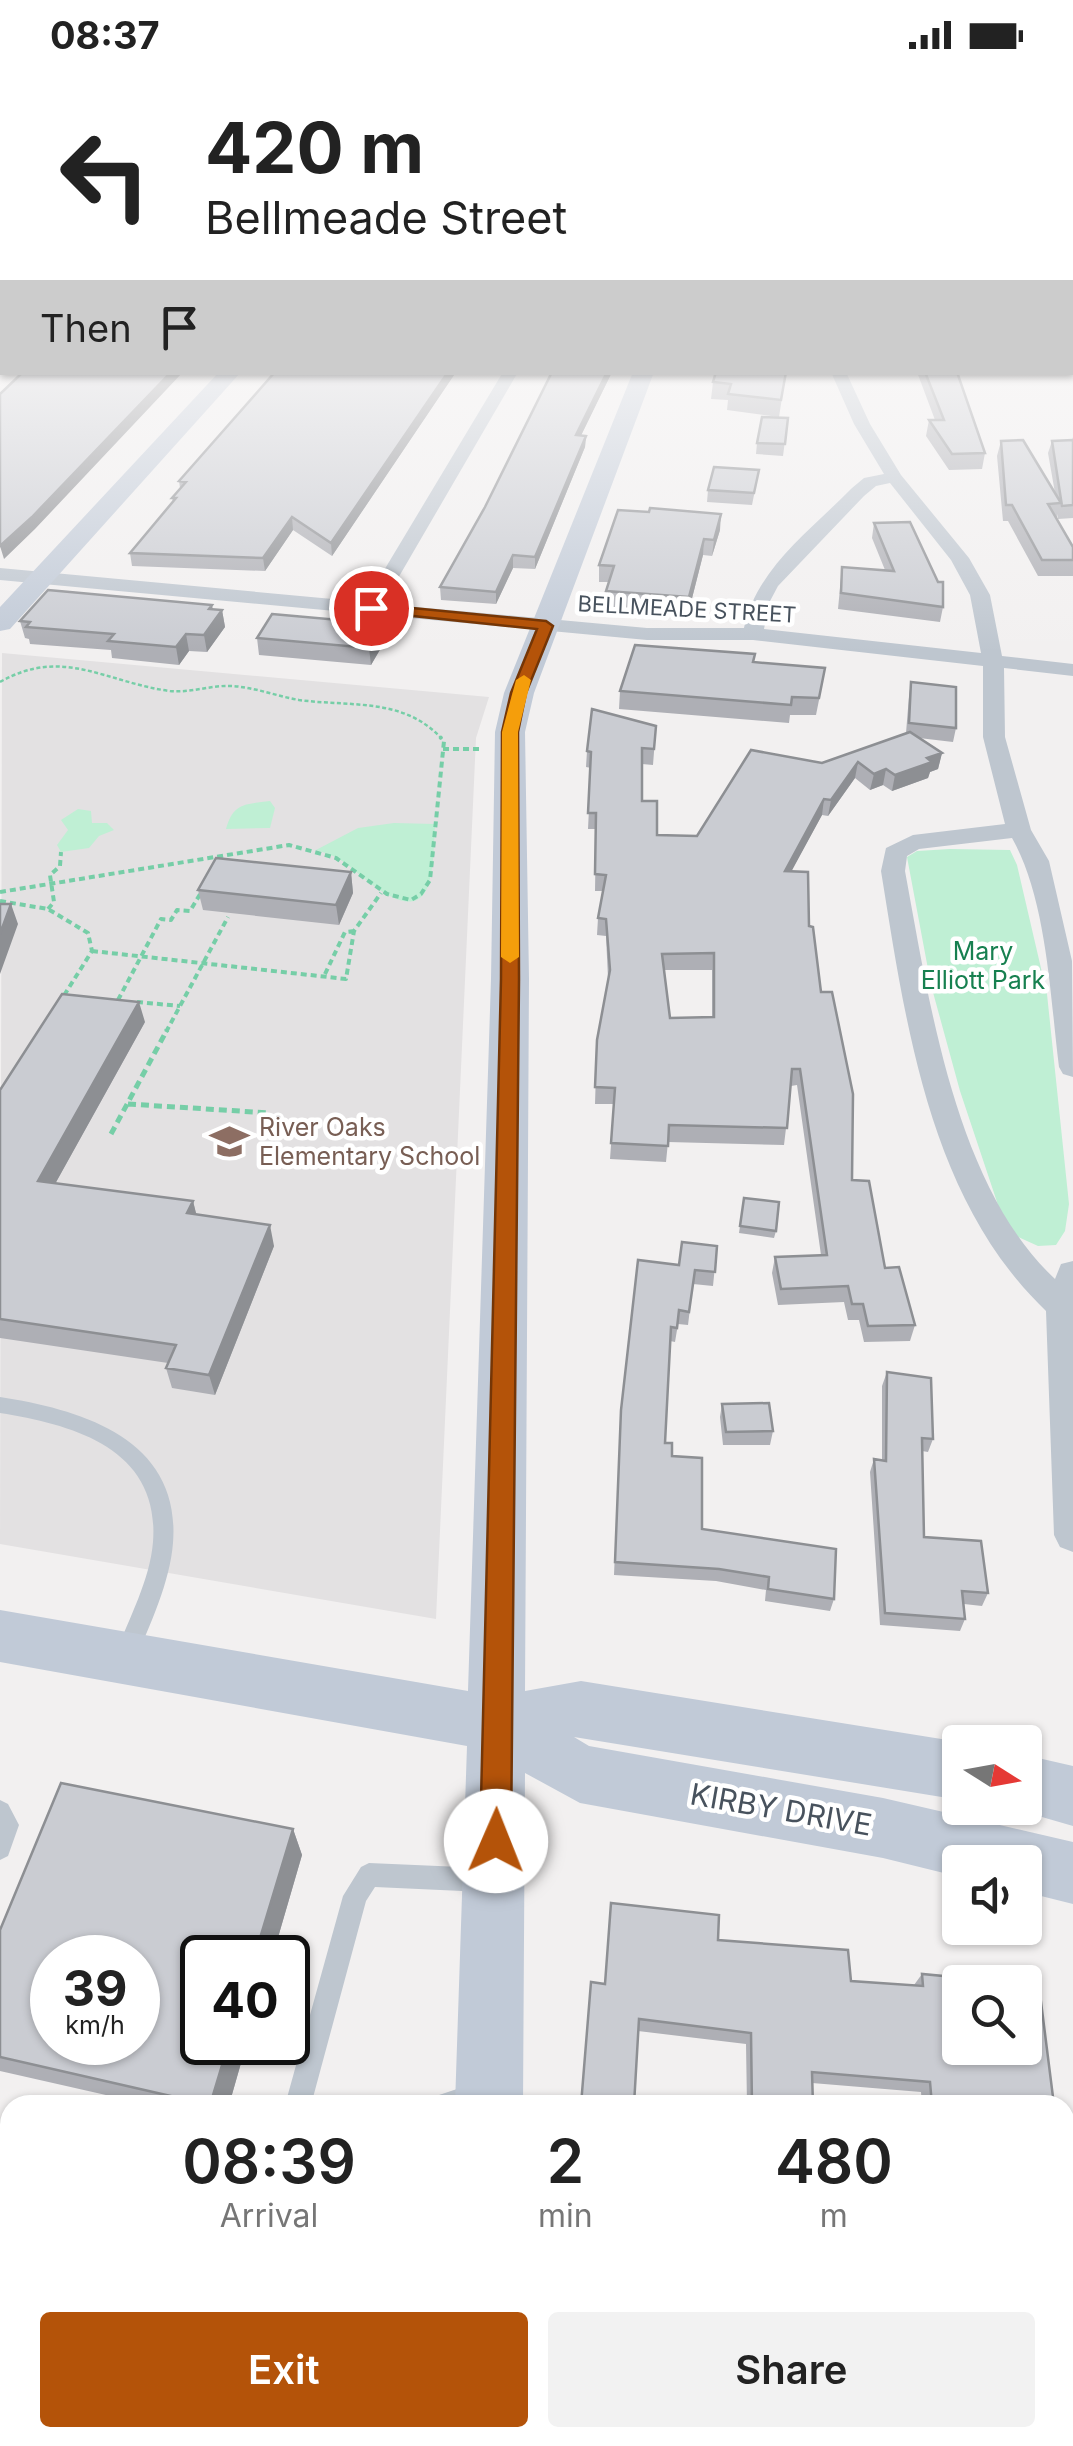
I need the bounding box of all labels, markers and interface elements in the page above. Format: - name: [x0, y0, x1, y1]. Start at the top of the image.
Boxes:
- text: 08:37: [50, 12, 160, 58]
- text: 420 m: [205, 105, 424, 190]
- icon: left: [40, 110, 170, 240]
- text: Bellmeade Street: [205, 190, 567, 245]
- icon: arrive: [152, 300, 207, 355]
- text: Then: [40, 305, 132, 351]
- pin: [329, 566, 414, 651]
- icon: arrive: [344, 581, 399, 636]
- street label: BELLMEADE STREET: [577, 590, 797, 628]
- park label: Mary Elliott Park: [921, 936, 1046, 995]
- place label: River Oaks Elementary School: [259, 1112, 480, 1171]
- school or university icon: River Oaks Elementary School: [208, 1120, 250, 1162]
- north arrow: [942, 1725, 1042, 1825]
- map controls: [942, 1725, 1042, 2065]
- street label: KIRBY DRIVE: [688, 1775, 875, 1843]
- position arrow: [444, 1789, 548, 1893]
- button: sound: [942, 1845, 1042, 1945]
- speed limit sign: 40: [180, 1935, 310, 2065]
- text: 39: [63, 1958, 127, 2018]
- button: search: [942, 1965, 1042, 2065]
- text: km/h: [65, 2010, 125, 2040]
- text: 08:39: [182, 2125, 356, 2197]
- text: 2: [547, 2125, 584, 2197]
- text: 480: [775, 2125, 893, 2197]
- text: Arrival: [220, 2196, 318, 2235]
- text: min: [538, 2196, 593, 2235]
- text: m: [820, 2196, 848, 2235]
- button: Exit: [40, 2312, 528, 2427]
- button: Share: [548, 2312, 1035, 2427]

